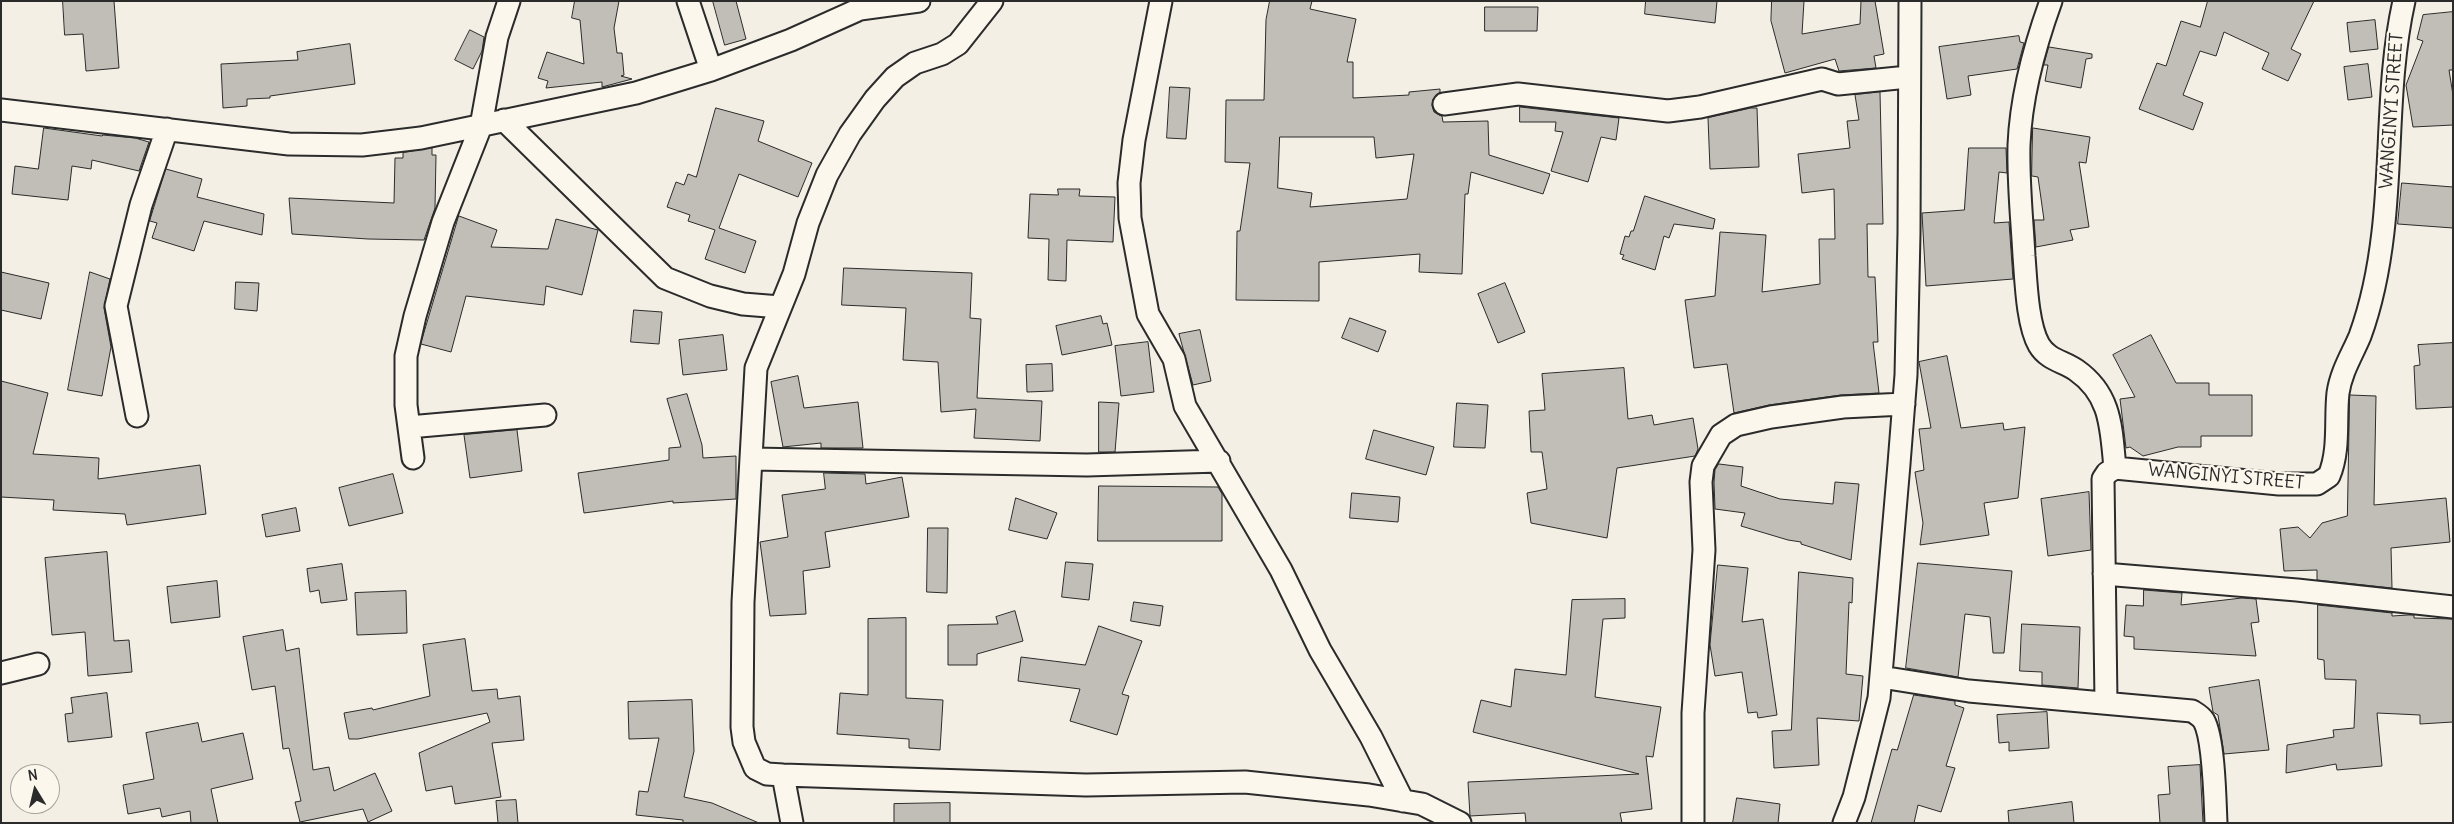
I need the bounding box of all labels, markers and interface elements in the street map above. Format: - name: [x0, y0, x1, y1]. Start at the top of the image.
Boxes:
- street label: WANGINYI STREET: [2376, 32, 2408, 190]
- street label: WANGINYI STREET: [2147, 459, 2305, 495]
- north arrow: [10, 764, 60, 814]
- text: N: [27, 766, 39, 785]

